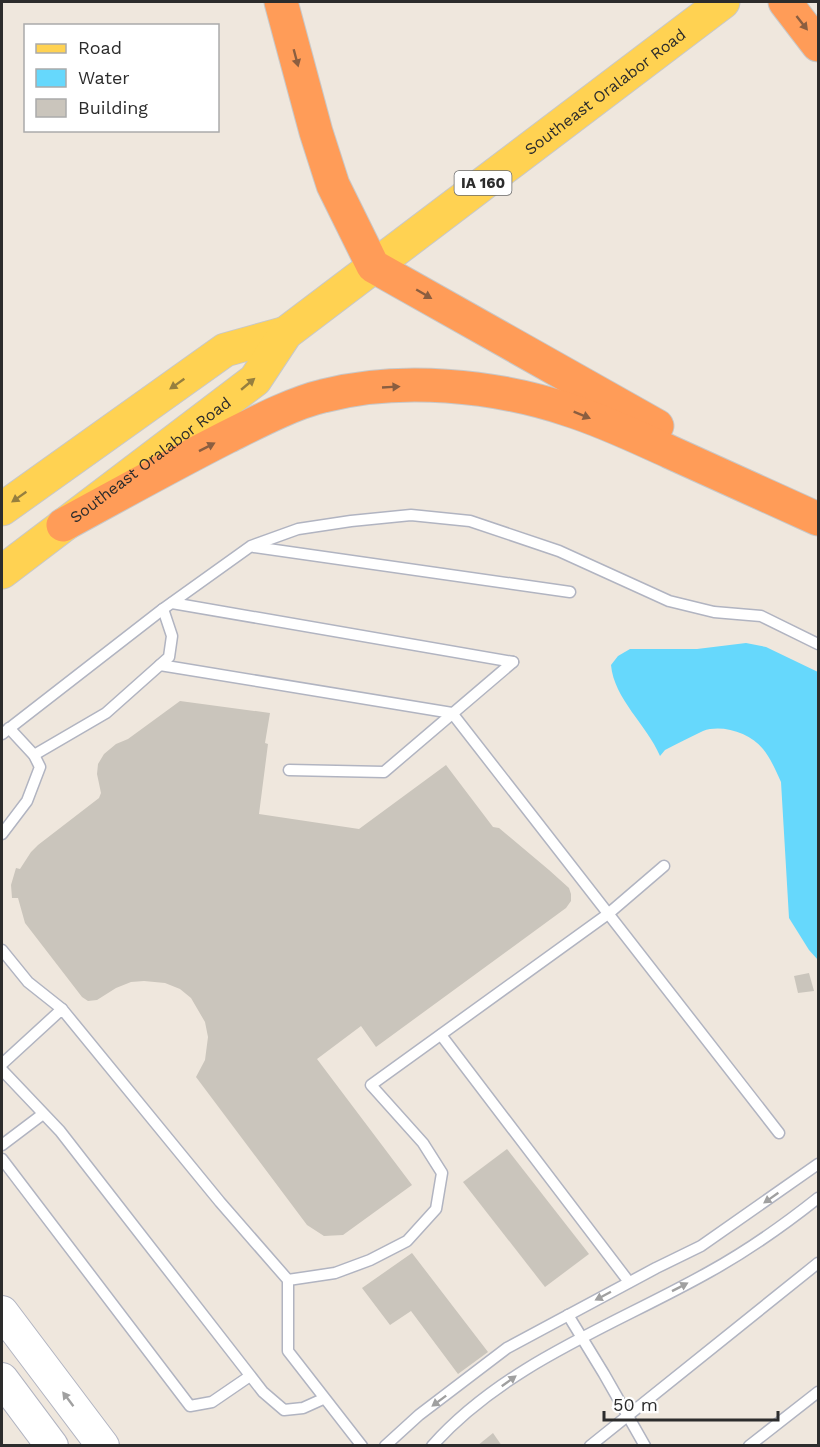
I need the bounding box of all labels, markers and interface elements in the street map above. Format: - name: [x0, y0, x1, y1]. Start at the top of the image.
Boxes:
- one-way arrow: [795, 15, 808, 31]
- legend: [24, 24, 219, 132]
- street label: Southeast Oralabor Road: [521, 24, 689, 158]
- text: Road: [78, 37, 122, 58]
- one-way arrow: [292, 49, 301, 67]
- text: Water: [78, 67, 130, 88]
- text: Building: [78, 97, 148, 118]
- road number: IA 160: [454, 171, 512, 195]
- one-way arrow: [416, 289, 432, 300]
- one-way arrow: [241, 377, 256, 390]
- one-way arrow: [170, 378, 186, 390]
- one-way arrow: [381, 383, 400, 392]
- street label: Southeast Oralabor Road: [66, 392, 234, 527]
- one-way arrow: [573, 411, 591, 420]
- one-way arrow: [199, 442, 216, 452]
- one-way arrow: [11, 491, 27, 503]
- one-way arrow: [763, 1192, 779, 1203]
- one-way arrow: [671, 1283, 688, 1292]
- one-way arrow: [594, 1291, 611, 1301]
- one-way arrow: [501, 1375, 517, 1387]
- scale bar: [604, 1384, 778, 1422]
- one-way arrow: [63, 1391, 75, 1406]
- one-way arrow: [431, 1394, 446, 1406]
- text: 50 m: [613, 1394, 658, 1415]

